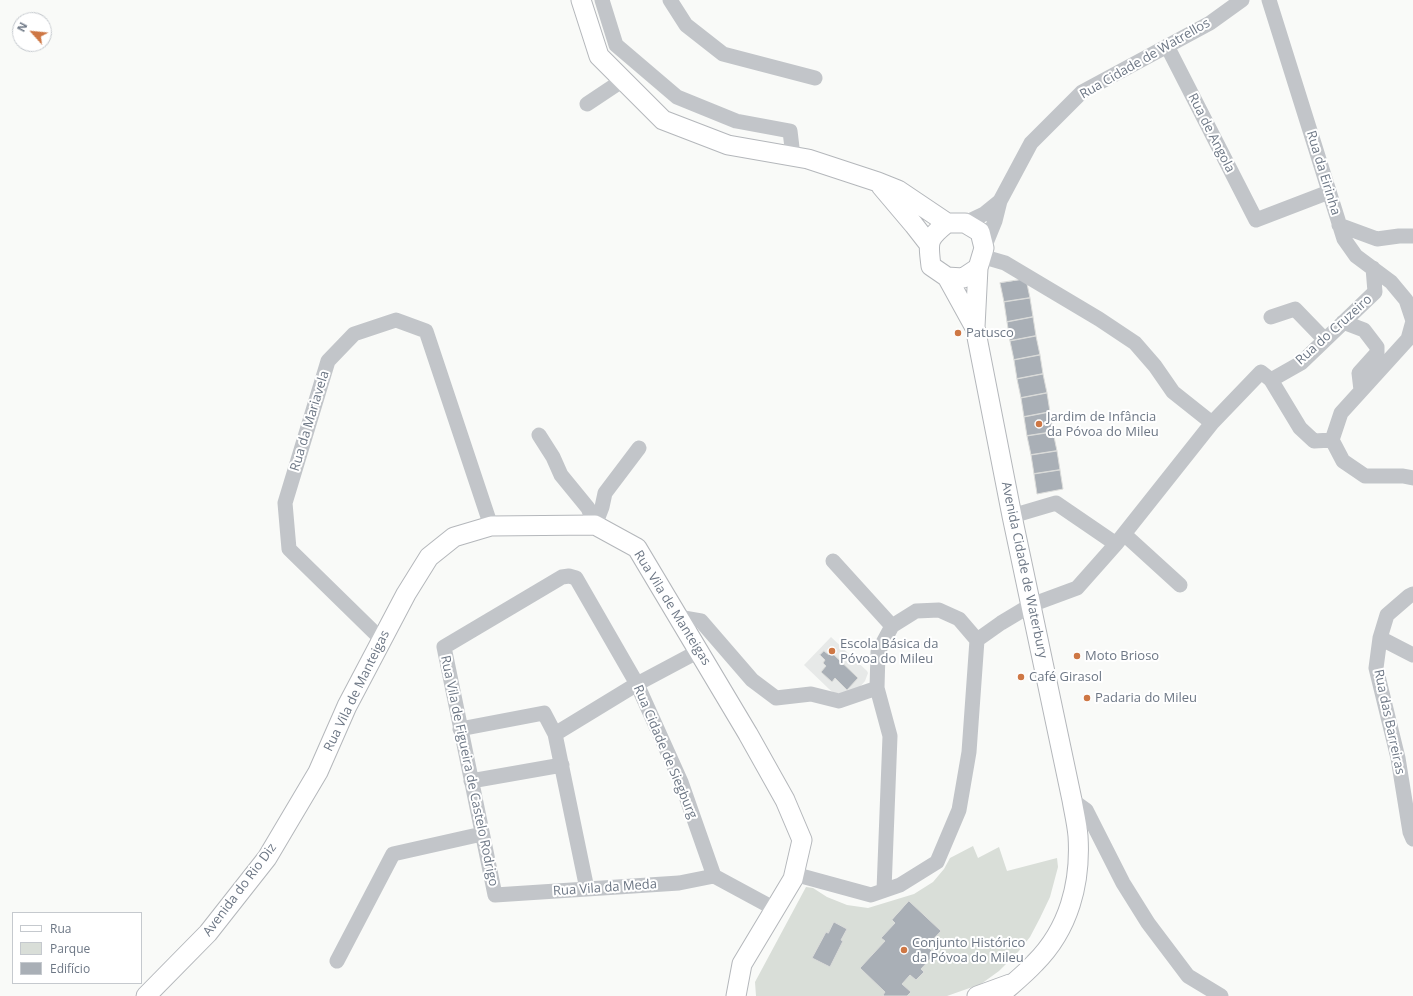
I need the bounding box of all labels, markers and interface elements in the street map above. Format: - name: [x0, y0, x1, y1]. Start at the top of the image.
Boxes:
- north arrow: [12, 12, 52, 52]
- street label: Rua Cidade de Watrellos: [1077, 15, 1213, 103]
- text: N: [13, 19, 30, 34]
- street label: Rua de Angola: [1184, 91, 1238, 175]
- street label: Rua da Eirinha: [1303, 129, 1343, 217]
- street label: Rua do Cruzeiro: [1293, 292, 1375, 368]
- place label: Patusco: [966, 325, 1014, 341]
- marker: Patusco: [953, 328, 963, 338]
- street label: Rua da Mariavela: [287, 369, 333, 473]
- place label: Jardim de Infância da Póvoa do Mileu: [1047, 409, 1159, 440]
- marker: Jardim de Infância da Póvoa do Mileu: [1034, 419, 1044, 429]
- street label: Avenida Cidade de Waterbury: [998, 480, 1050, 660]
- street label: Rua Vila de Manteigas: [630, 548, 714, 668]
- street label: Rua Vila de Manteigas: [321, 628, 393, 754]
- place label: Escola Básica da Póvoa do Mileu: [840, 636, 938, 667]
- marker: Escola Básica da Póvoa do Mileu: [827, 646, 837, 656]
- place label: Moto Brioso: [1085, 648, 1159, 664]
- marker: Moto Brioso: [1072, 651, 1082, 661]
- street label: Rua Vila de Figueira de Castelo Rodrigo: [437, 654, 501, 888]
- street label: Rua das Barreiras: [1370, 668, 1408, 776]
- place label: Café Girasol: [1029, 669, 1102, 685]
- marker: Café Girasol: [1016, 672, 1026, 682]
- street label: Rua Cidade de Siegburg: [630, 683, 700, 821]
- place label: Padaria do Mileu: [1095, 690, 1197, 706]
- marker: Padaria do Mileu: [1082, 693, 1092, 703]
- street label: Avenida do Rio Diz: [200, 840, 280, 940]
- street label: Rua Vila da Meda: [552, 877, 658, 899]
- legend: [12, 912, 142, 984]
- text: Rua: [50, 920, 71, 937]
- place label: Conjunto Histórico da Póvoa do Mileu: [912, 935, 1025, 966]
- text: Parque: [50, 940, 90, 957]
- marker: Conjunto Histórico da Póvoa do Mileu: [899, 945, 909, 955]
- text: Edifício: [50, 960, 90, 977]

